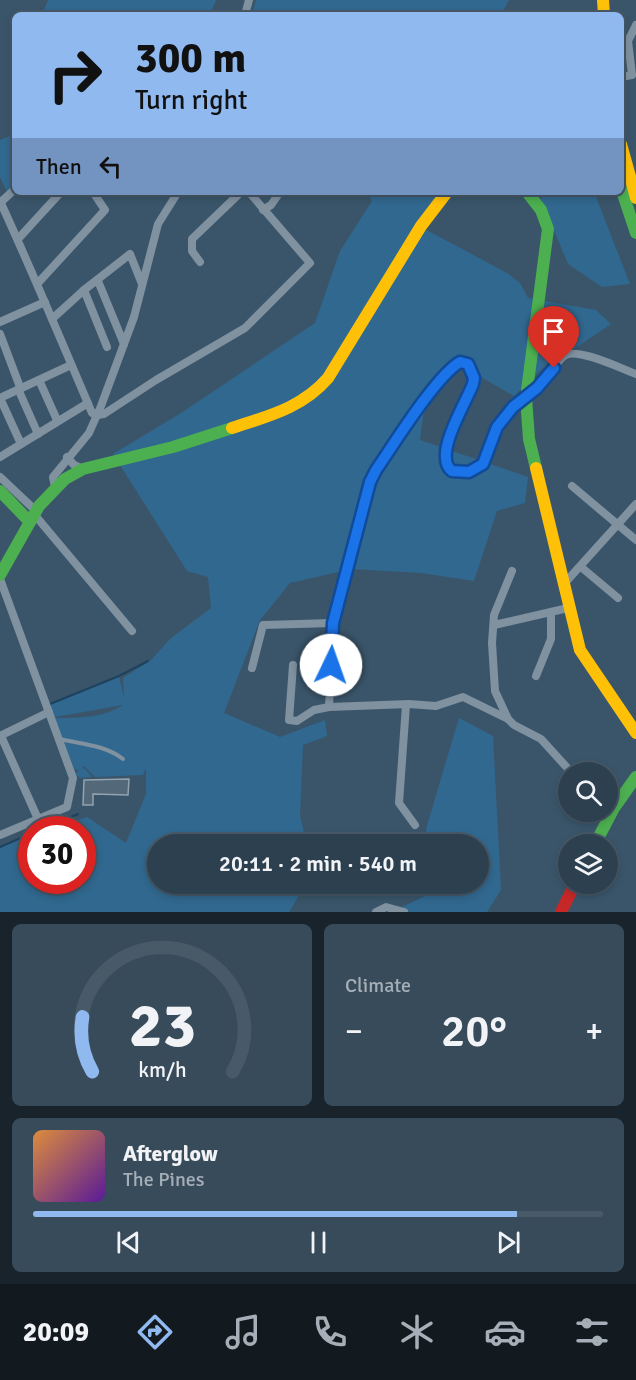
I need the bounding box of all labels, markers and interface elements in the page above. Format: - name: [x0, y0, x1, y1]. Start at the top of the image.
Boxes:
- text: 300 m: [135, 33, 246, 84]
- icon: right: [36, 36, 114, 114]
- text: Turn right: [135, 84, 248, 117]
- icon: left: [94, 150, 127, 183]
- text: Then: [36, 153, 82, 180]
- pin: [528, 306, 579, 368]
- icon: arrive: [537, 315, 570, 348]
- position arrow: [299, 633, 363, 697]
- map controls: [558, 762, 618, 894]
- button: search: [558, 762, 618, 822]
- speed limit sign: 30: [18, 816, 96, 894]
- button: layers: [558, 834, 618, 894]
- text: 20:11 · 2 min · 540 m: [219, 850, 417, 877]
- text: Climate: [345, 973, 411, 998]
- text: 23: [128, 987, 196, 1064]
- text: 20°: [441, 1004, 507, 1059]
- text: −: [345, 1011, 363, 1052]
- text: +: [585, 1011, 603, 1052]
- text: km/h: [138, 1057, 186, 1083]
- text: Afterglow: [123, 1140, 218, 1167]
- text: The Pines: [123, 1167, 205, 1192]
- icon: previous: [112, 1226, 145, 1259]
- icon: pause: [302, 1226, 335, 1259]
- icon: next: [492, 1226, 525, 1259]
- icon: directions: [134, 1311, 176, 1353]
- icon: music: [222, 1311, 264, 1353]
- icon: phone: [309, 1311, 351, 1353]
- icon: climate: [396, 1311, 438, 1353]
- icon: car: [484, 1311, 526, 1353]
- icon: filters: [571, 1311, 613, 1353]
- text: 20:09: [23, 1316, 89, 1349]

